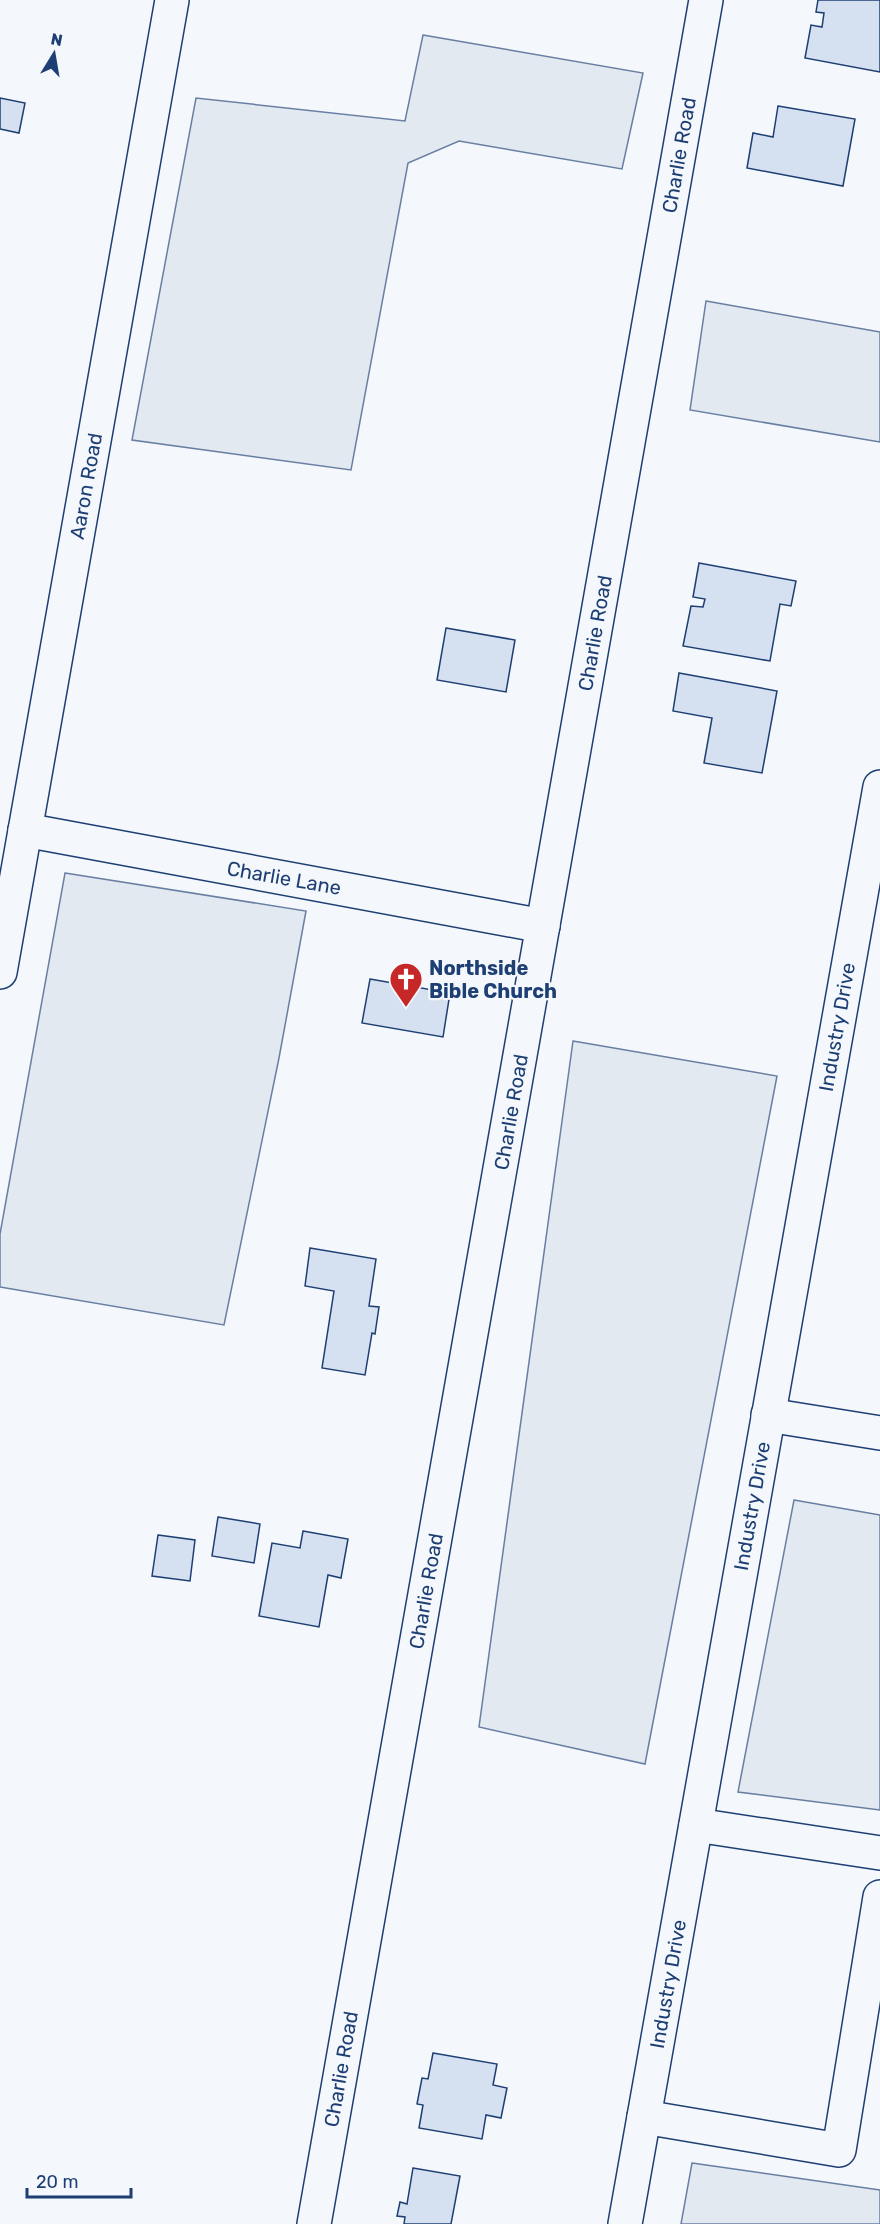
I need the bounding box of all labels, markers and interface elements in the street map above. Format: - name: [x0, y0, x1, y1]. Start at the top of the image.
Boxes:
- north arrow: [24, 24, 84, 84]
- text: N: [49, 29, 64, 50]
- street label: Charlie Road: [657, 95, 701, 215]
- street label: Aaron Road: [65, 431, 107, 541]
- street label: Charlie Road: [573, 573, 617, 693]
- street label: Charlie Lane: [225, 856, 343, 900]
- place label: Northside Bible Church: [429, 956, 557, 1003]
- church icon: Northside Bible Church: [388, 961, 424, 1008]
- street label: Industry Drive: [814, 961, 860, 1093]
- street label: Charlie Road: [489, 1052, 533, 1172]
- street label: Industry Drive: [729, 1440, 775, 1572]
- street label: Charlie Road: [404, 1531, 448, 1651]
- street label: Industry Drive: [645, 1918, 691, 2050]
- street label: Charlie Road: [319, 2009, 363, 2129]
- scale bar: [27, 2161, 130, 2199]
- text: 20 m: [36, 2171, 78, 2193]

